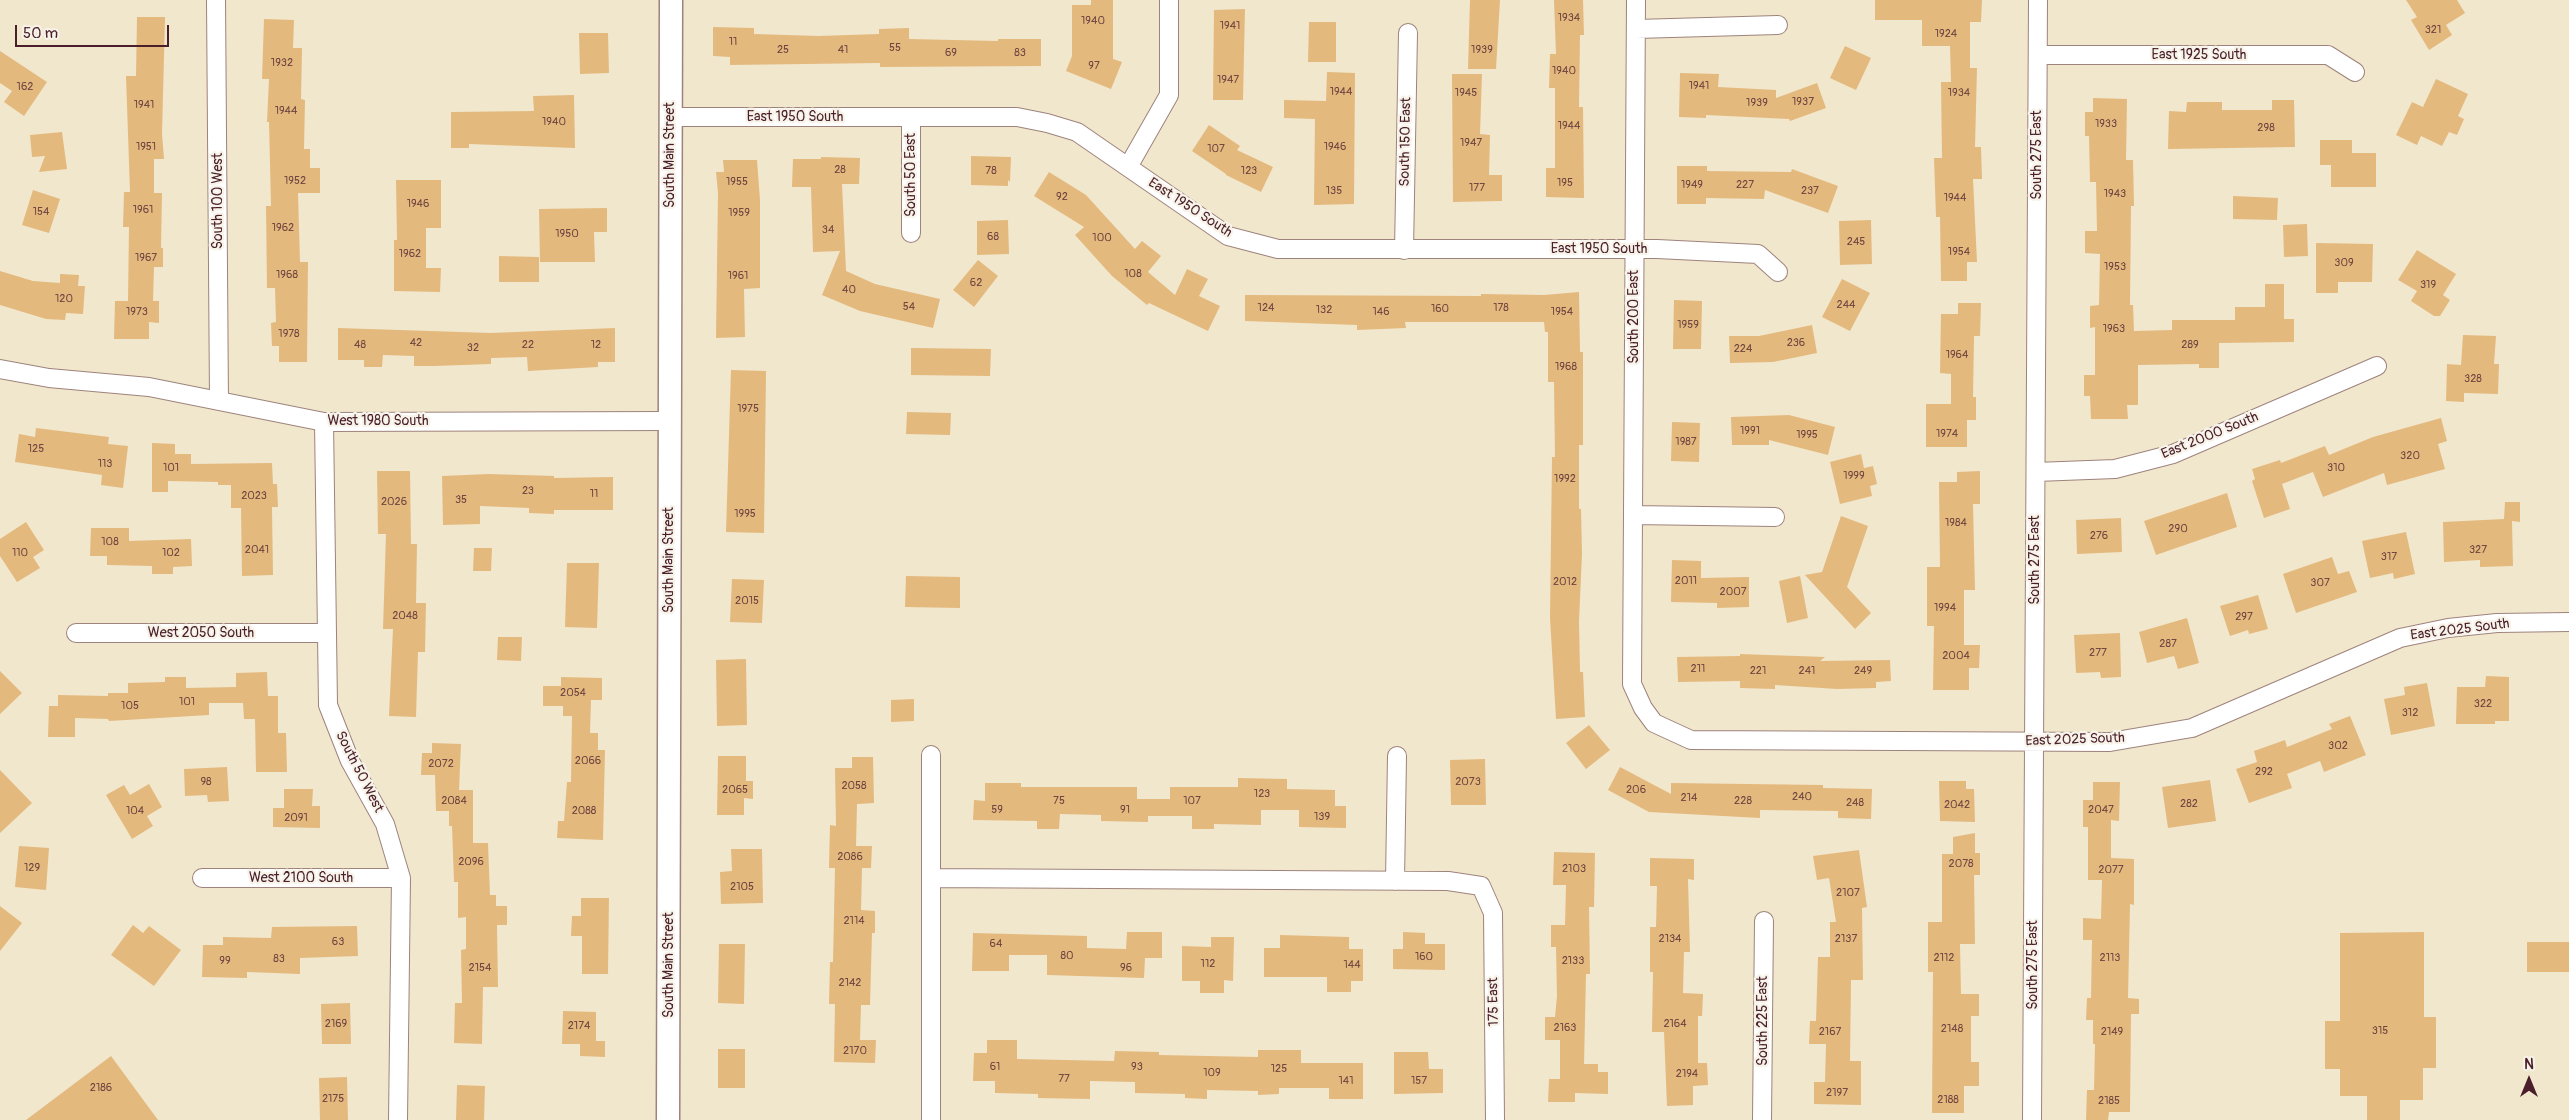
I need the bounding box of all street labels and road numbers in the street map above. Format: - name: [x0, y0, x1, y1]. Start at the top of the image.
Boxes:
- street label: East 1925 South: [2152, 47, 2246, 63]
- street label: South 150 East: [1397, 97, 1415, 187]
- street label: South Main Street: [662, 102, 678, 208]
- street label: East 1950 South: [747, 109, 843, 125]
- street label: South 275 East: [2029, 110, 2045, 200]
- street label: South 50 East: [903, 133, 919, 217]
- street label: South 100 West: [210, 153, 226, 249]
- street label: East 1950 South: [1145, 175, 1235, 241]
- street label: East 1950 South: [1551, 241, 1647, 257]
- street label: South 200 East: [1626, 270, 1642, 364]
- street label: East 2000 South: [2159, 409, 2261, 463]
- street label: West 1980 South: [327, 413, 429, 429]
- street label: South Main Street: [661, 507, 677, 613]
- street label: South 275 East: [2027, 515, 2043, 605]
- street label: East 2025 South: [2410, 616, 2510, 644]
- street label: West 2050 South: [148, 625, 254, 641]
- street label: South 50 West: [331, 729, 387, 815]
- street label: East 2025 South: [2025, 730, 2125, 750]
- street label: West 2100 South: [249, 870, 353, 886]
- street label: South Main Street: [661, 912, 677, 1018]
- street label: South 275 East: [2025, 920, 2041, 1010]
- street label: South 225 East: [1755, 976, 1771, 1066]
- street label: 175 East: [1485, 977, 1503, 1027]

